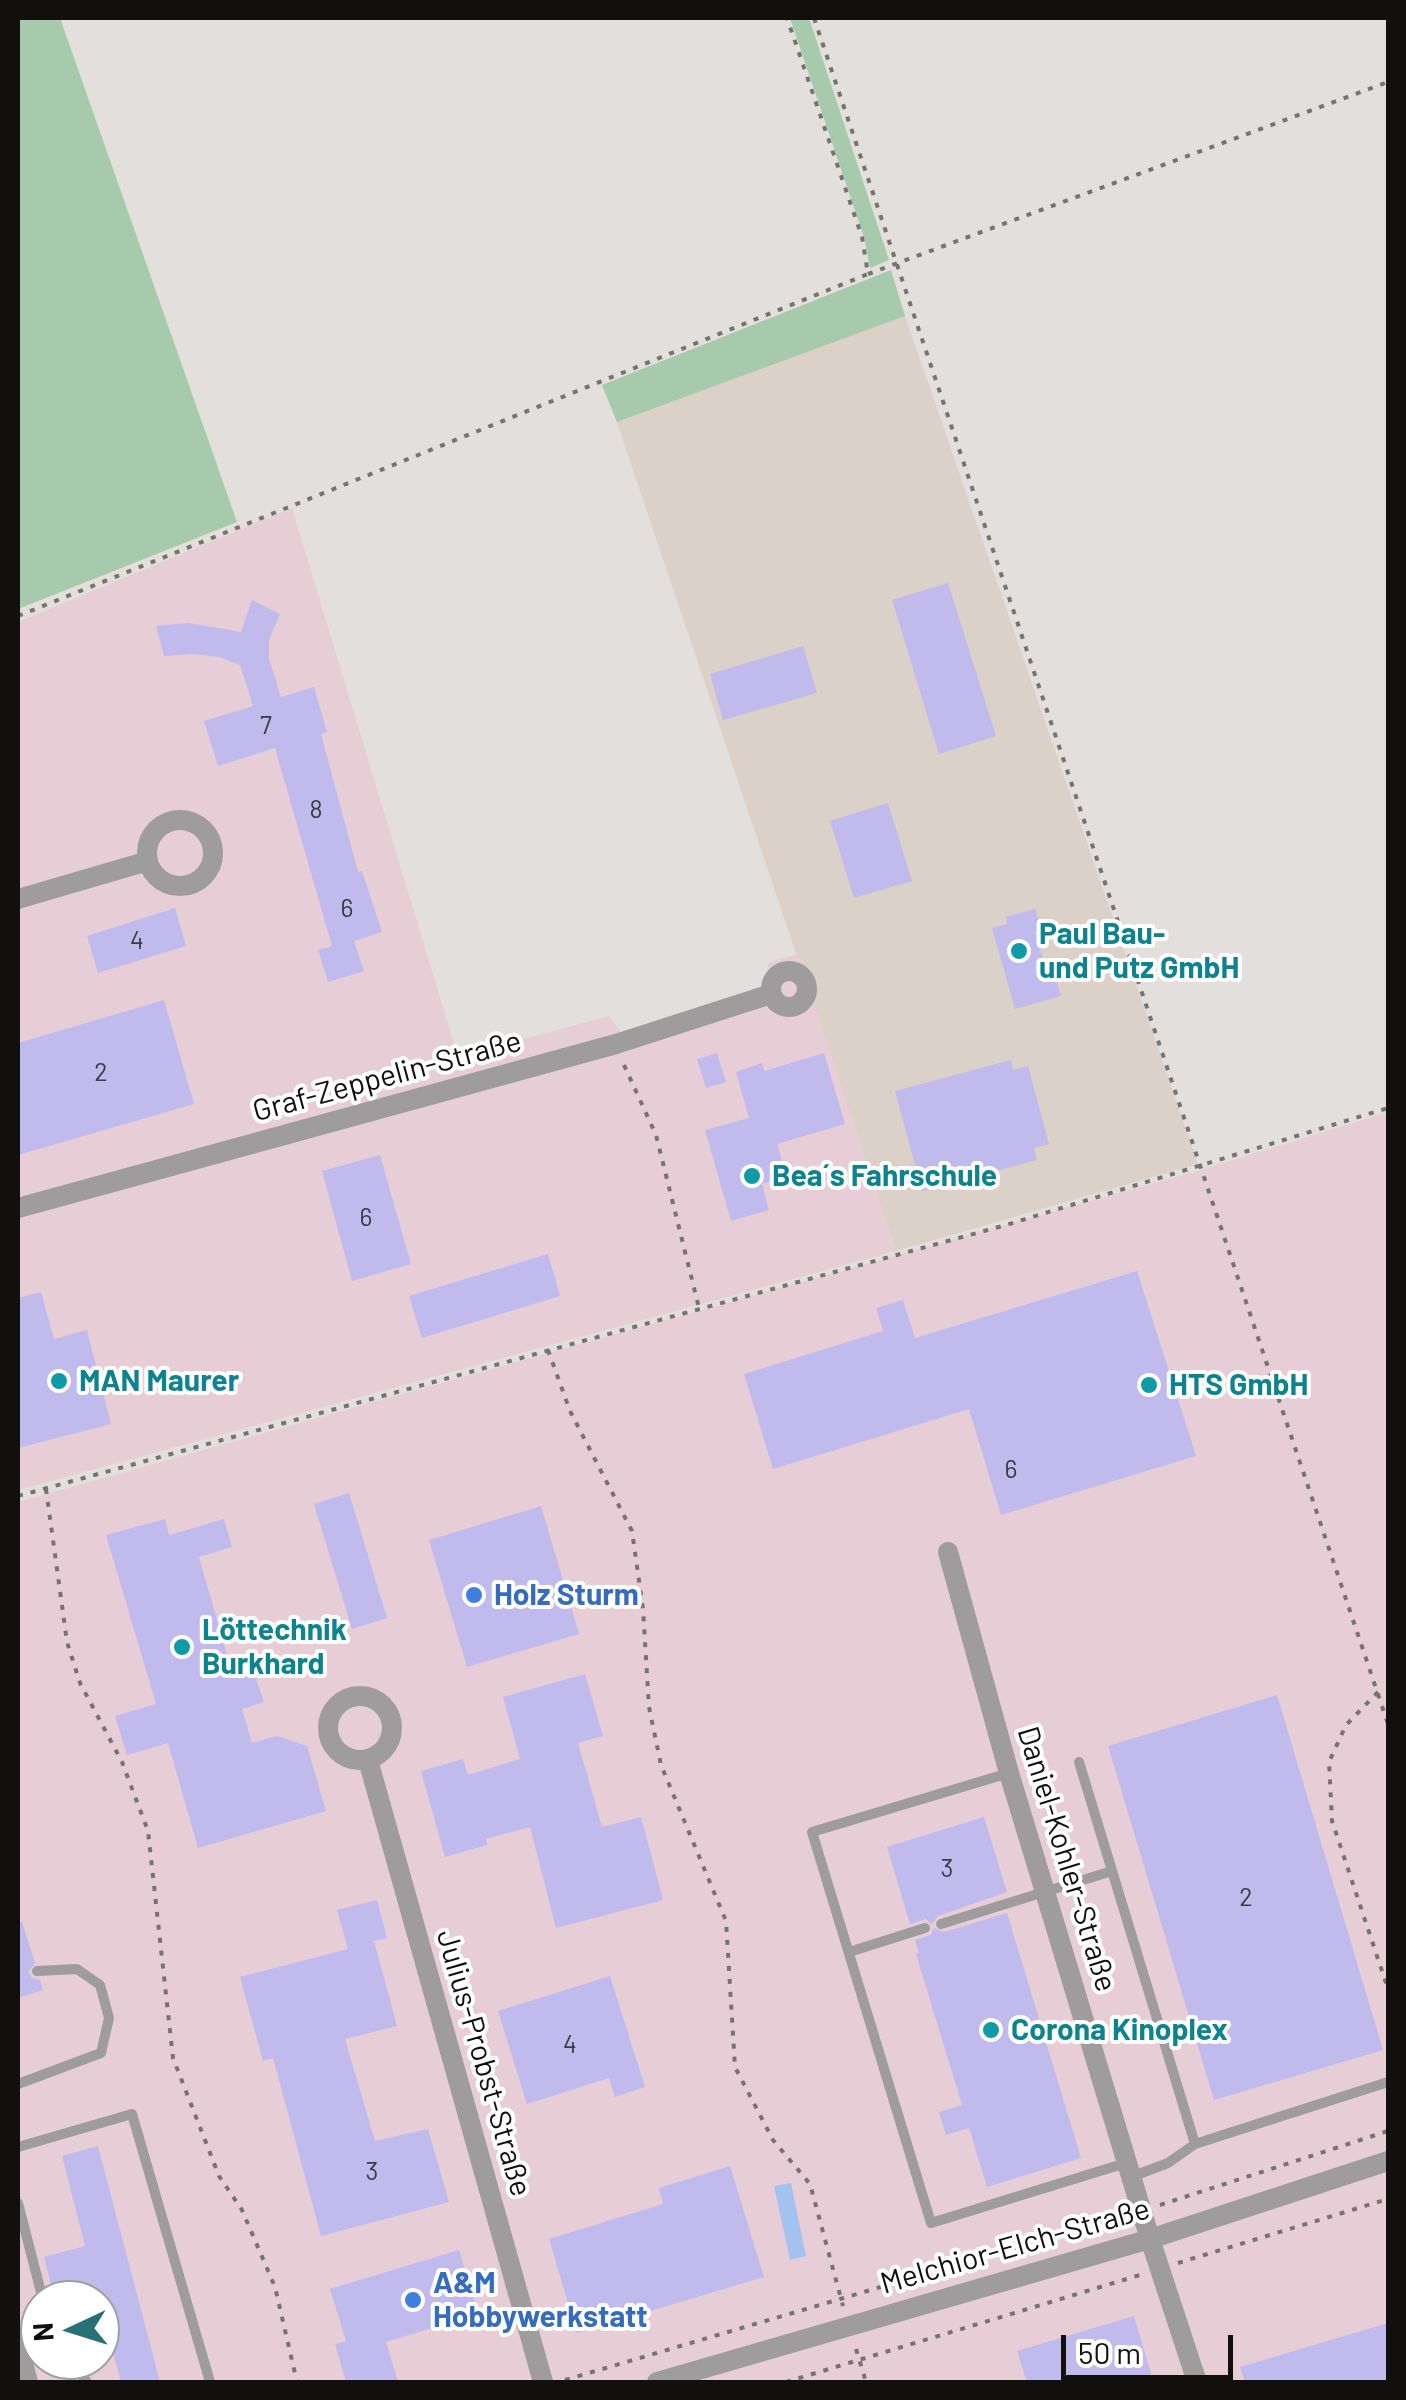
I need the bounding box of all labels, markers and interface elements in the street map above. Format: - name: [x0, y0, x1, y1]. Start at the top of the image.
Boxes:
- house number: 7: [260, 711, 272, 741]
- house number: 8: [309, 795, 323, 825]
- house number: 6: [341, 894, 353, 924]
- place label: Paul Bau- und Putz GmbH: [1039, 916, 1239, 986]
- house number: 4: [130, 926, 144, 956]
- marker: Paul Bau- und Putz GmbH: [1008, 940, 1030, 962]
- street label: Graf-Zeppelin-Straße: [249, 1023, 525, 1129]
- house number: 2: [94, 1058, 108, 1088]
- place label: Bea´s Fahrschule: [772, 1158, 997, 1194]
- marker: Bea´s Fahrschule: [741, 1165, 763, 1187]
- house number: 6: [360, 1203, 372, 1233]
- place label: MAN Maurer: [79, 1363, 239, 1399]
- place label: HTS GmbH: [1169, 1367, 1308, 1403]
- marker: MAN Maurer: [48, 1370, 70, 1392]
- marker: HTS GmbH: [1138, 1374, 1160, 1396]
- house number: 6: [1005, 1455, 1017, 1485]
- place label: Holz Sturm: [494, 1577, 639, 1613]
- marker: Holz Sturm: [463, 1584, 485, 1606]
- place label: Löttechnik Burkhard: [202, 1612, 347, 1682]
- marker: Löttechnik Burkhard: [171, 1636, 193, 1658]
- street label: Daniel-Kohler-Straße: [1010, 1722, 1124, 1996]
- house number: 3: [941, 1854, 953, 1884]
- house number: 2: [1239, 1883, 1253, 1913]
- street label: Julius-Probst-Straße: [429, 1926, 539, 2200]
- place label: Corona Kinoplex: [1011, 2012, 1228, 2048]
- marker: Corona Kinoplex: [980, 2019, 1002, 2041]
- house number: 4: [563, 2030, 577, 2060]
- house number: 3: [366, 2157, 378, 2187]
- street label: Melchior-Elch-Straße: [876, 2190, 1154, 2302]
- place label: A&M Hobbywerkstatt: [433, 2265, 648, 2336]
- north arrow: [20, 2280, 120, 2380]
- marker: A&M Hobbywerkstatt: [402, 2289, 424, 2311]
- scale bar: [1066, 2315, 1238, 2377]
- text: N: [24, 2321, 60, 2342]
- text: 50 m: [1078, 2334, 1141, 2370]

